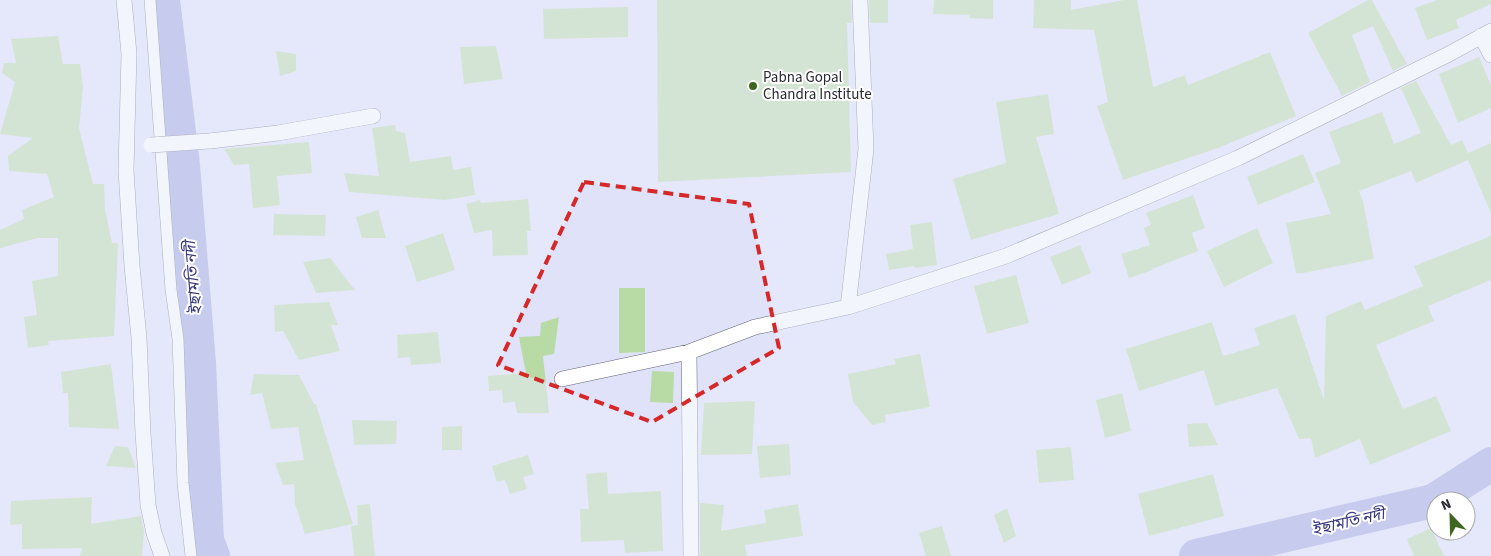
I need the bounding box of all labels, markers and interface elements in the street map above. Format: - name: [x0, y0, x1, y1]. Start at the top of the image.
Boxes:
- place label: Pabna Gopal Chandra Institute: [763, 67, 872, 105]
- marker: Pabna Gopal Chandra Institute: [747, 80, 759, 92]
- water label: ইছামতি নদী: [179, 237, 207, 316]
- north arrow: [1426, 491, 1476, 541]
- text: N: [1438, 494, 1455, 516]
- water label: ইছামতি নদী: [1310, 502, 1389, 541]

